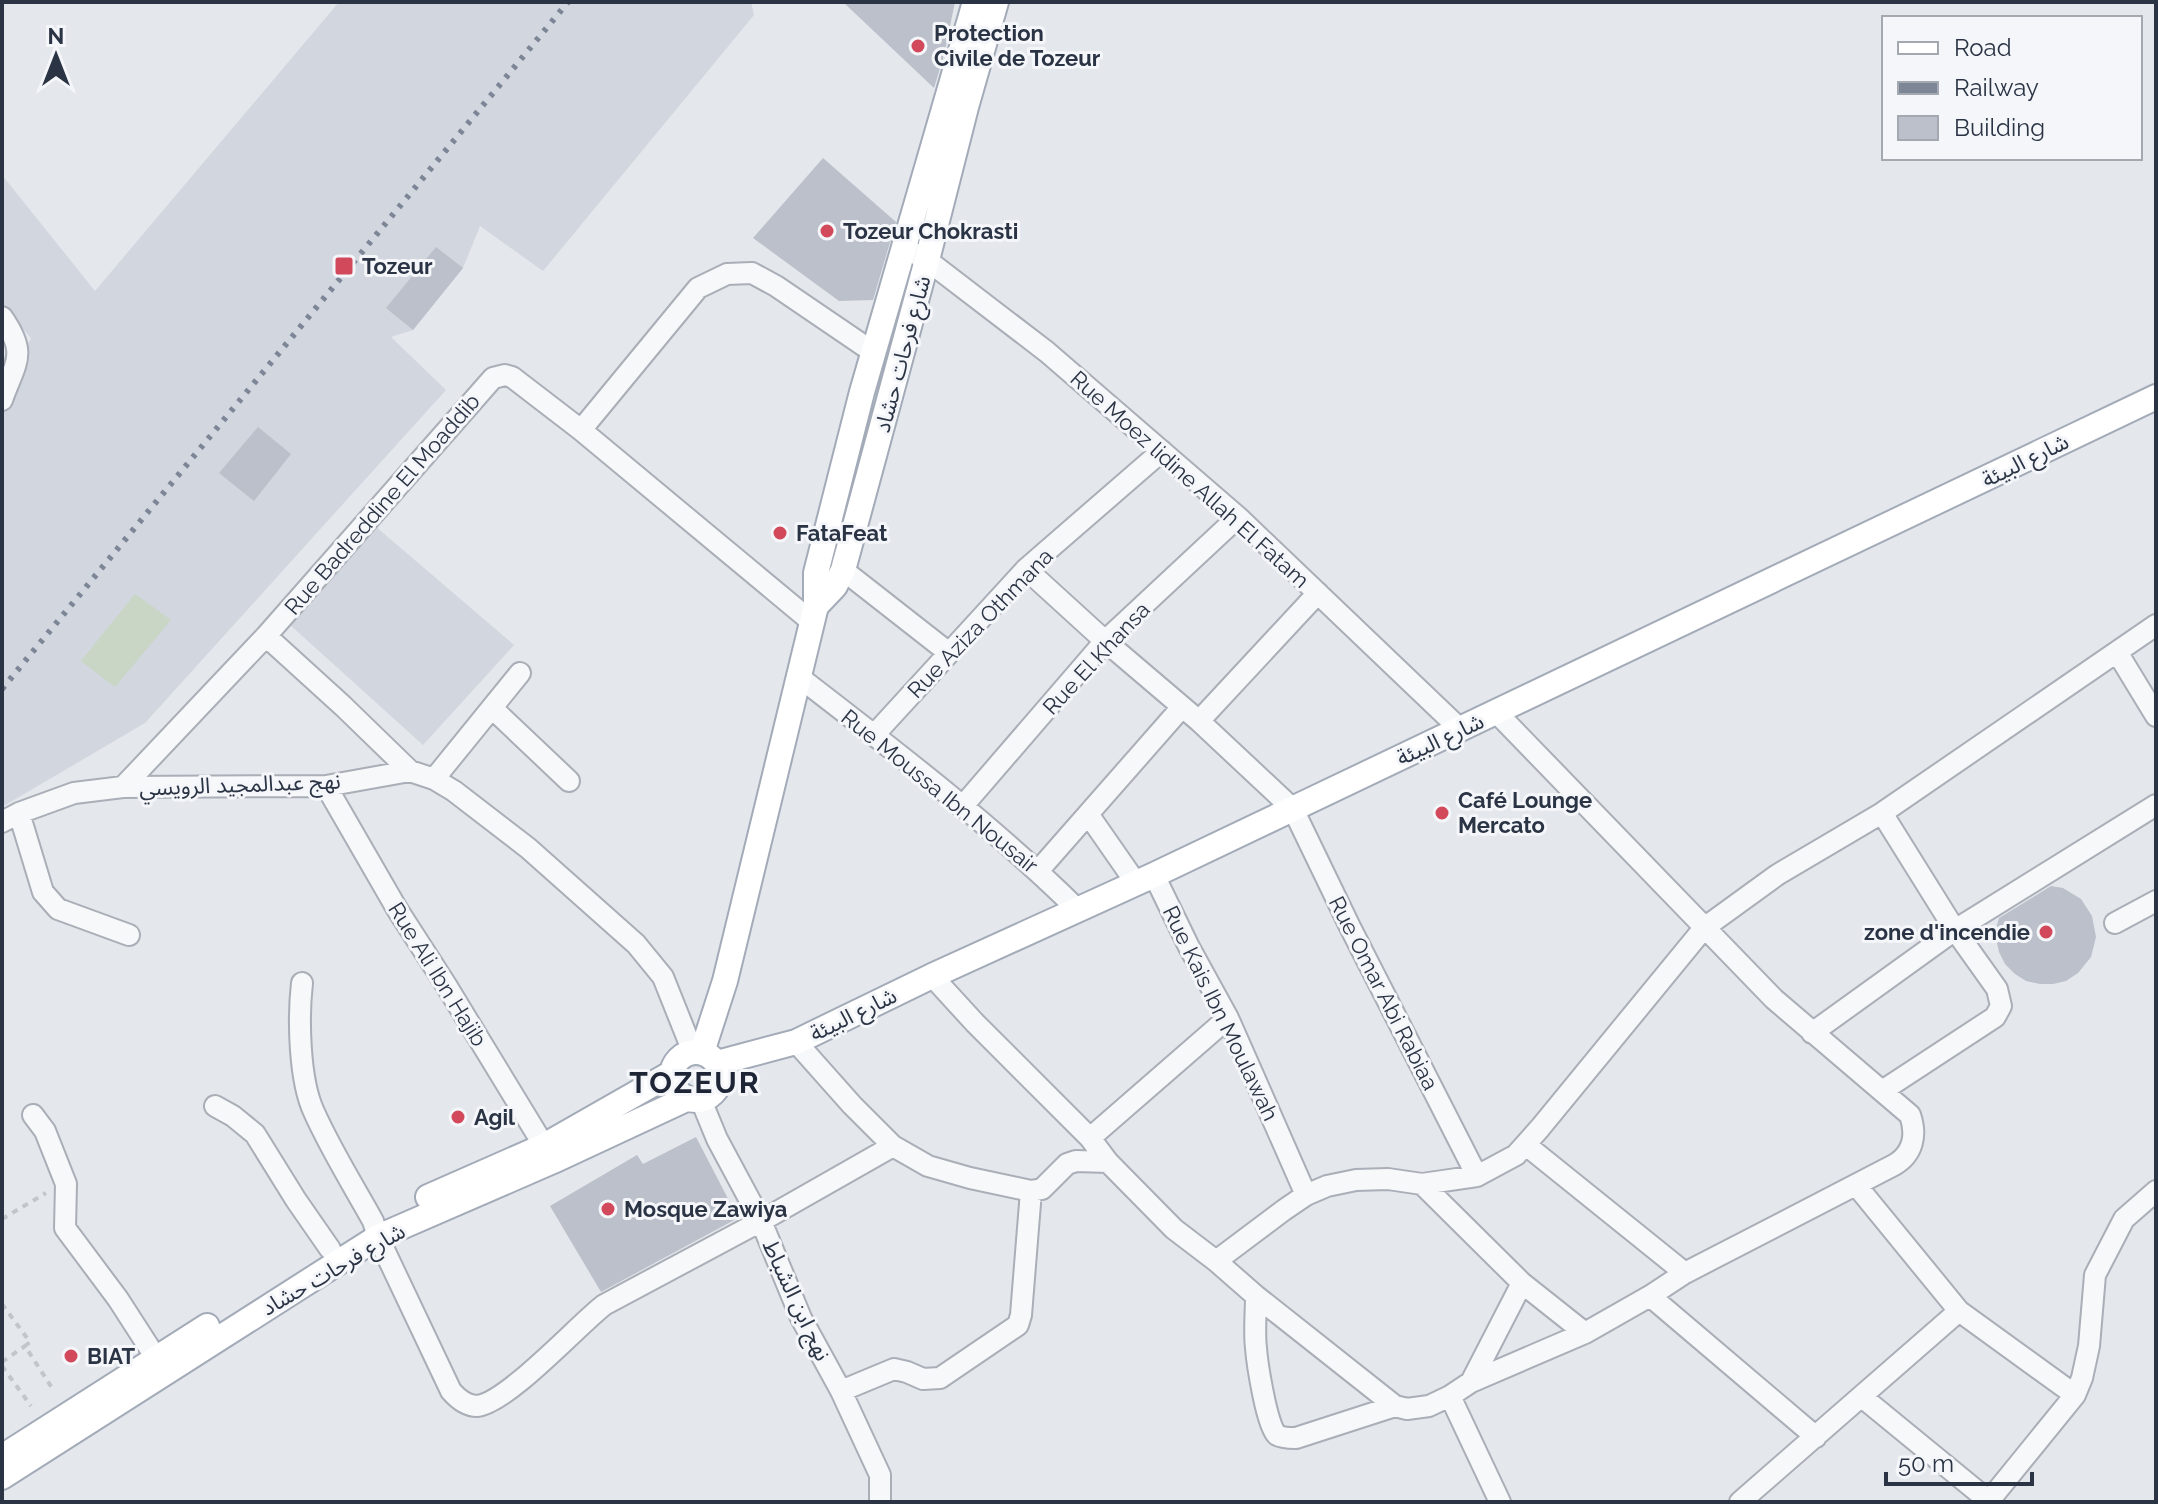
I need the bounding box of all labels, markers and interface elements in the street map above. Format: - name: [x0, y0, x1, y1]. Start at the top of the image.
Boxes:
- north arrow: [16, 16, 96, 96]
- legend: [1882, 16, 2142, 160]
- place label: Protection Civile de Tozeur: [934, 20, 1101, 71]
- text: N: [48, 23, 64, 49]
- text: Road: [1954, 33, 2012, 62]
- marker: Protection Civile de Tozeur: [909, 37, 927, 55]
- text: Railway: [1954, 73, 2039, 102]
- text: Building: [1954, 113, 2045, 142]
- place label: Tozeur Chokrasti: [843, 218, 1018, 244]
- marker: Tozeur Chokrasti: [818, 222, 836, 240]
- place label: Tozeur: [362, 253, 433, 279]
- marker: Tozeur: [333, 255, 355, 277]
- street label: شارع فرحات حشاد: [869, 273, 939, 436]
- street label: Rue Moez lidine Allah El Fatam: [1065, 365, 1315, 593]
- street label: Rue Badreddine El Moaddib: [279, 388, 485, 620]
- street label: شارع البيئة: [1977, 428, 2074, 496]
- place label: FataFeat: [796, 520, 888, 546]
- marker: FataFeat: [771, 524, 789, 542]
- street label: Rue Aziza Othmana: [902, 543, 1058, 703]
- street label: Rue El Khansa: [1037, 596, 1155, 720]
- street label: Rue Moussa Ibn Nousair: [836, 704, 1044, 879]
- street label: شارع البيئة: [1392, 707, 1490, 774]
- street label: نهج عبدالمجيد الرويسي: [139, 767, 341, 805]
- place label: Café Lounge Mercato: [1458, 787, 1592, 838]
- marker: Café Lounge Mercato: [1433, 804, 1451, 822]
- street label: Rue Omar Abi Rabiaa: [1324, 892, 1444, 1094]
- street label: Rue Ali Ibn Hajib: [383, 897, 493, 1051]
- street label: Rue Kais Ibn Moulawah: [1158, 901, 1284, 1125]
- place label: zone d'incendie: [1864, 919, 2030, 945]
- marker: zone d'incendie: [2037, 923, 2055, 941]
- street label: شارع البيئة: [805, 982, 902, 1050]
- district label: TOZEUR: [629, 1065, 761, 1100]
- place label: Agil: [474, 1104, 516, 1130]
- marker: Agil: [449, 1108, 467, 1126]
- place label: Mosque Zawiya: [624, 1196, 787, 1222]
- marker: Mosque Zawiya: [599, 1200, 617, 1218]
- street label: شارع فرحات حشاد: [257, 1217, 411, 1324]
- street label: نهج ابن الشباط: [754, 1235, 836, 1366]
- place label: BIAT: [87, 1343, 136, 1369]
- marker: BIAT: [62, 1347, 80, 1365]
- scale bar: [1886, 1436, 2032, 1486]
- text: 50 m: [1898, 1449, 1954, 1478]

